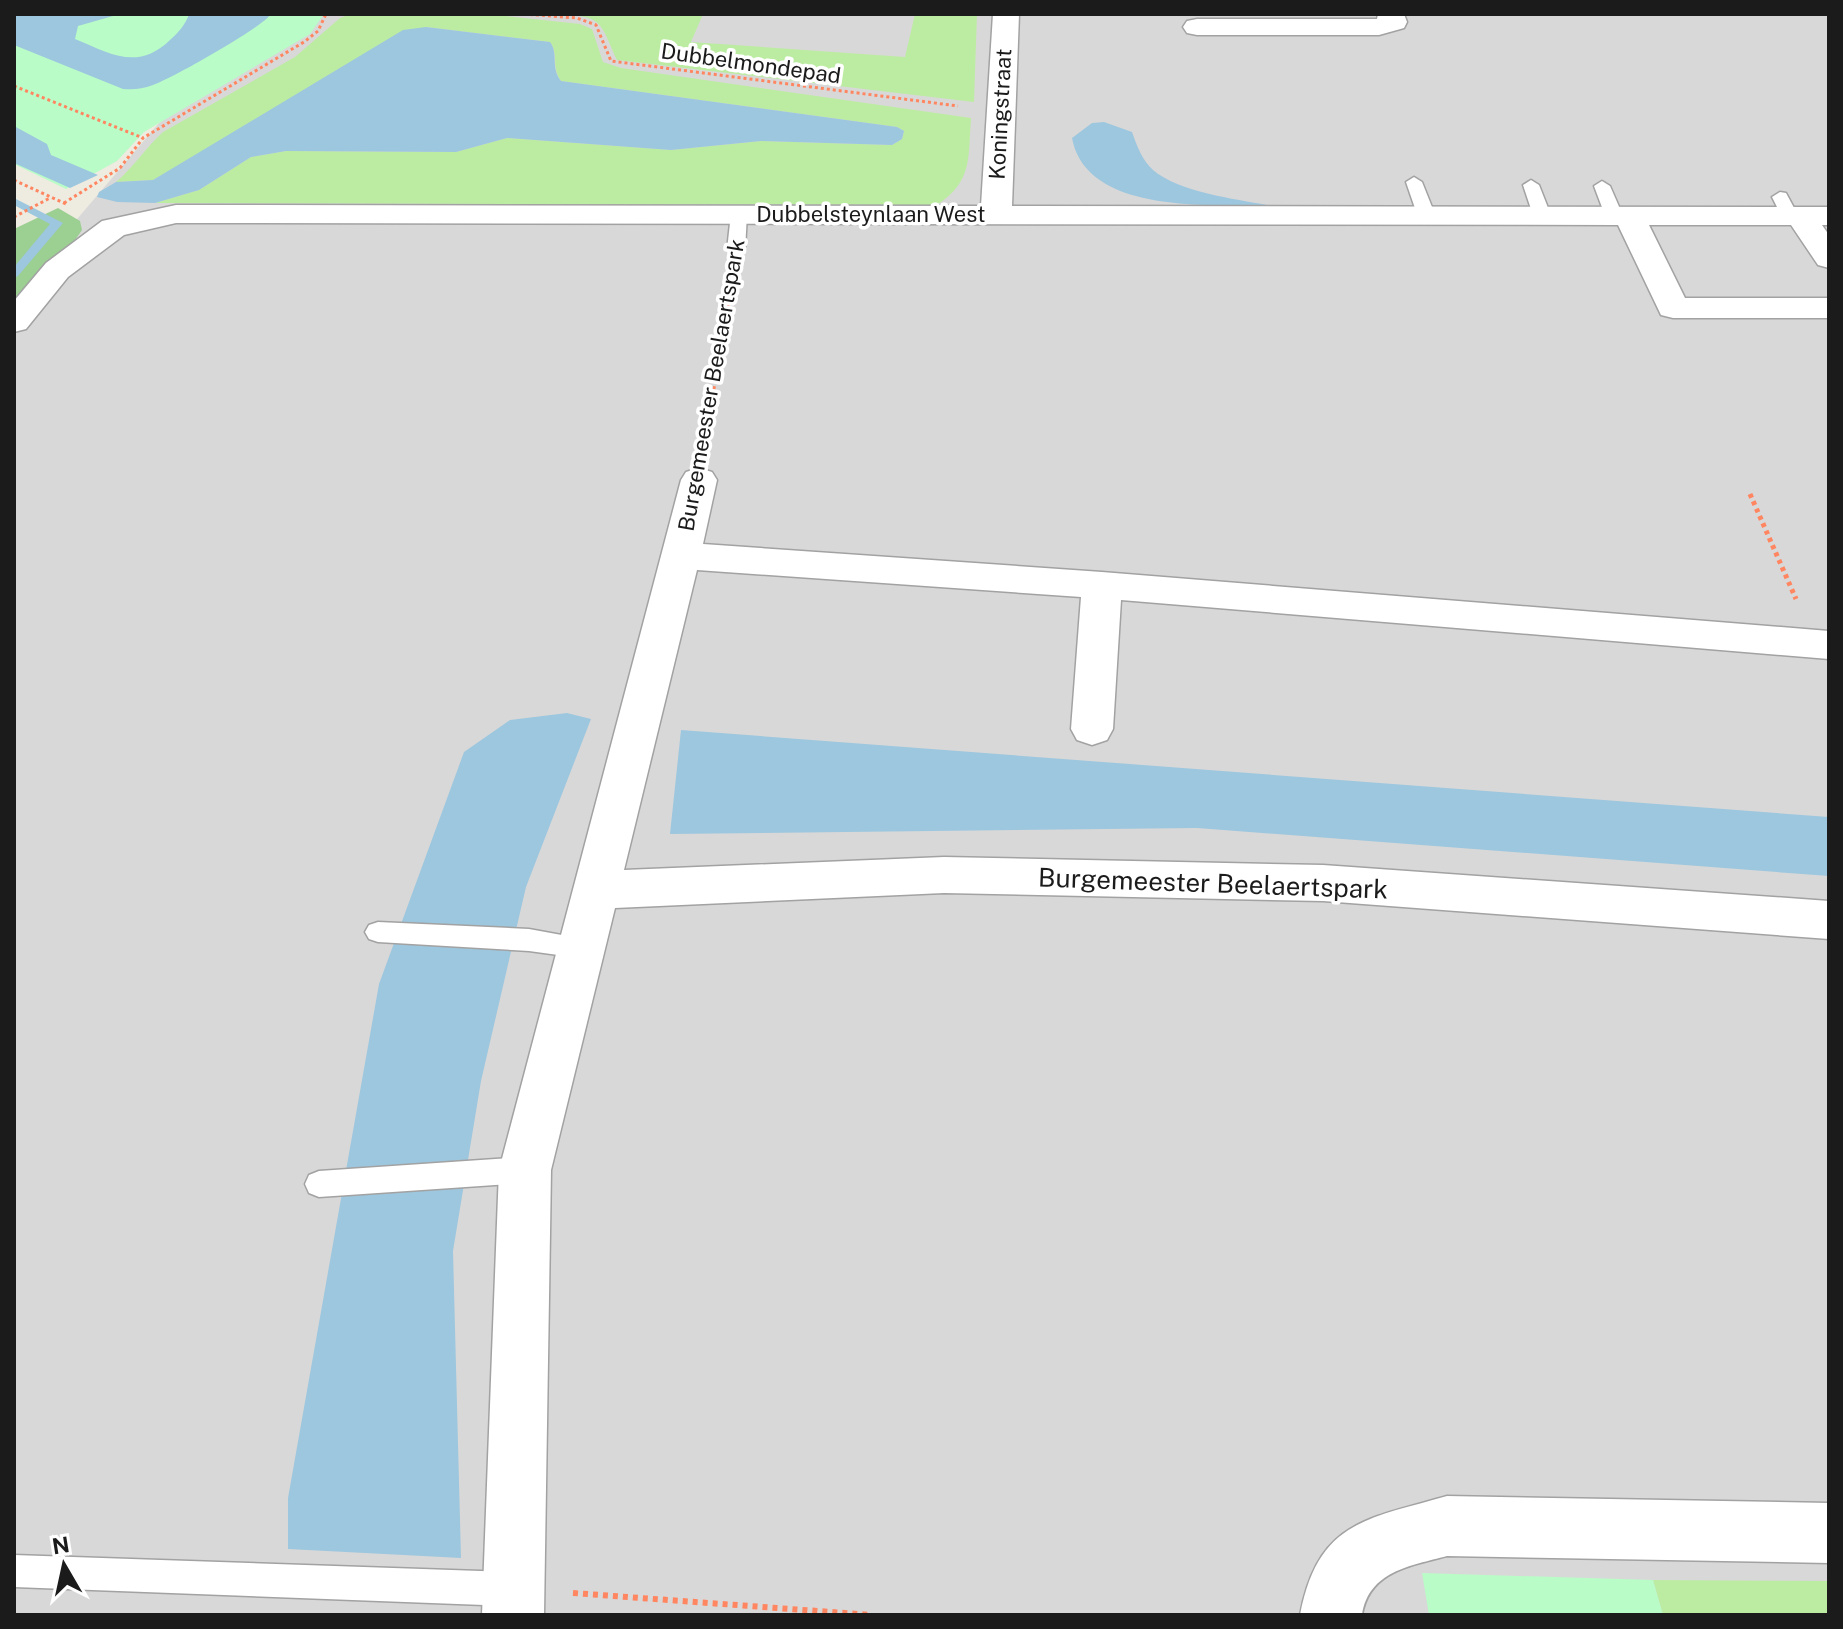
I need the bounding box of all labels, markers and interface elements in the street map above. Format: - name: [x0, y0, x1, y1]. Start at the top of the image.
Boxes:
- street label: Dubbelmondepad: [659, 38, 843, 88]
- street label: Koningstraat: [984, 48, 1016, 180]
- street label: Dubbelsteynlaan West: [756, 201, 986, 227]
- street label: Burgemeester Beelaertspark: [672, 237, 750, 533]
- street label: Burgemeester Beelaertspark: [1038, 861, 1388, 905]
- north arrow: [24, 1525, 104, 1605]
- text: N: [50, 1531, 71, 1559]

